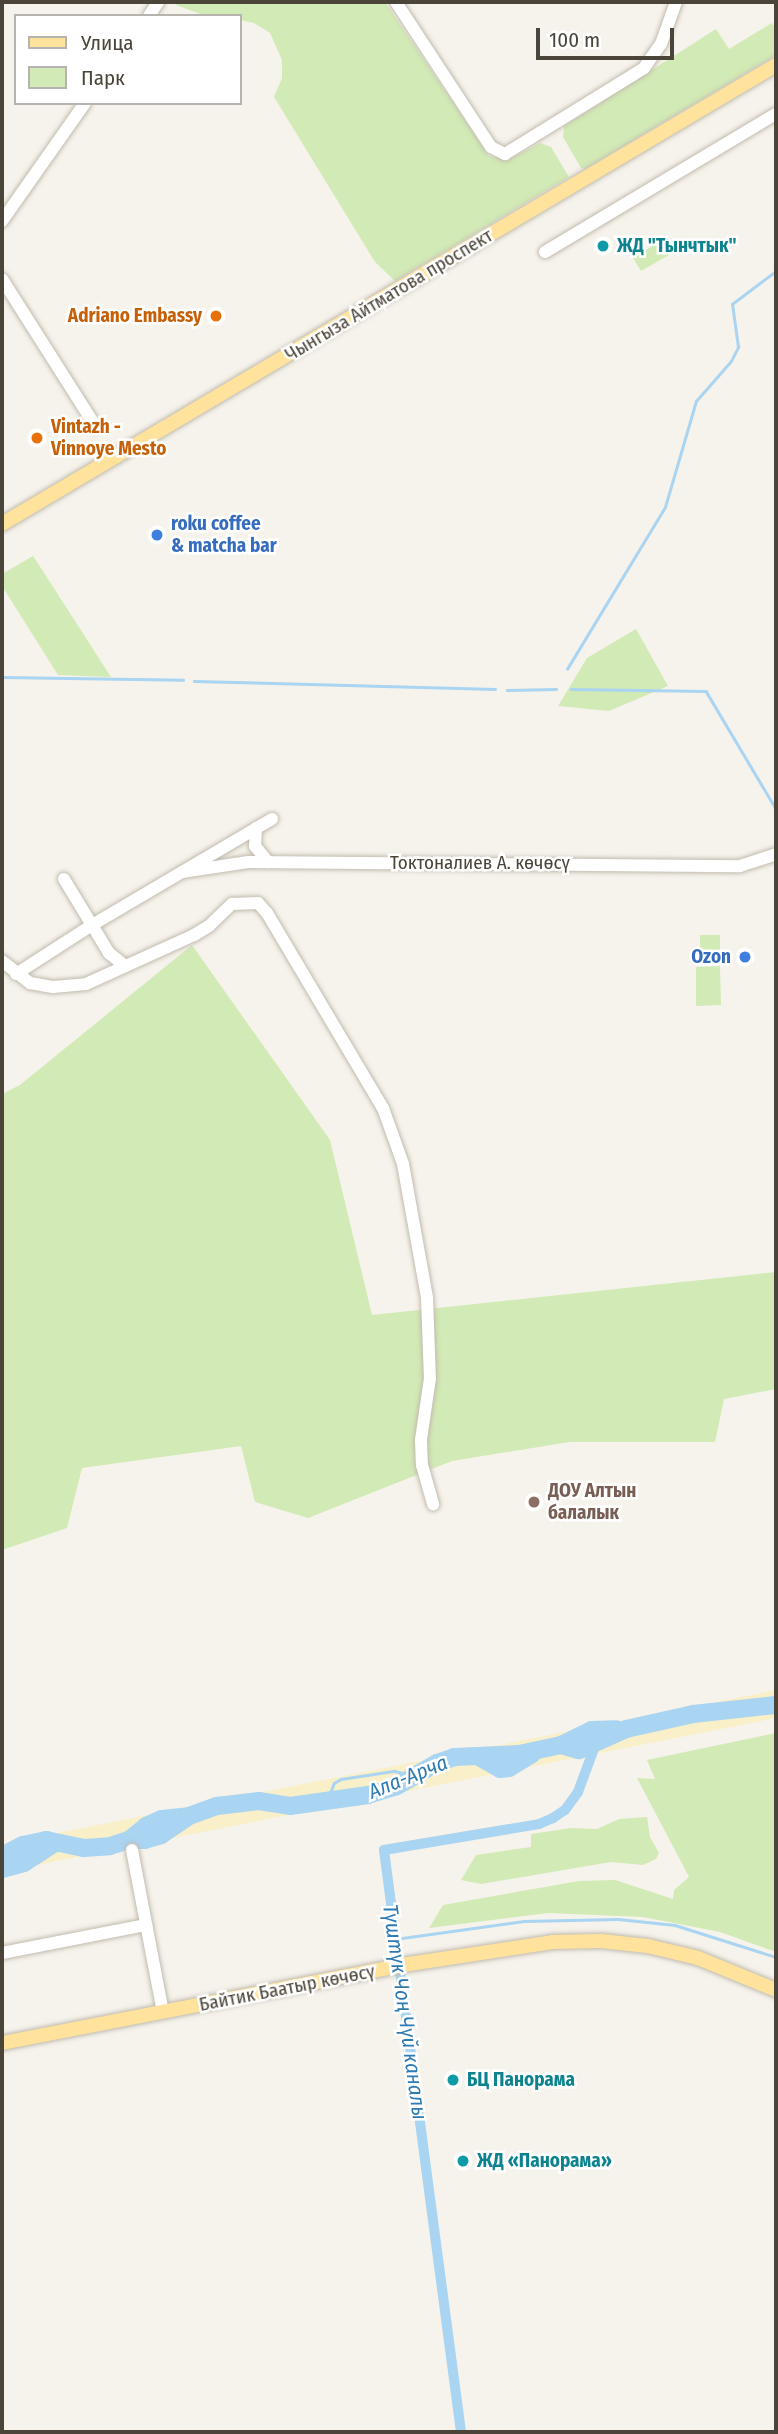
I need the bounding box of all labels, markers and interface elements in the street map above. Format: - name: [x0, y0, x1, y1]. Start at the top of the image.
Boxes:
- legend: [14, 14, 242, 105]
- scale bar: [540, 14, 678, 58]
- text: 100 m: [549, 27, 600, 53]
- text: Улица: [81, 30, 134, 56]
- text: Парк: [81, 65, 125, 91]
- street label: Чынгыза Айтматова проспект: [281, 224, 497, 366]
- place label: ЖД "Тынчтык": [617, 235, 736, 257]
- marker: ЖД "Тынчтык": [595, 238, 611, 254]
- place label: Adriano Embassy: [68, 305, 202, 327]
- marker: Adriano Embassy: [208, 308, 224, 324]
- place label: Vintazh - Vinnoye Mesto: [51, 416, 166, 460]
- marker: Vintazh - Vinnoye Mesto: [29, 430, 45, 446]
- place label: roku coffee & matcha bar: [171, 513, 277, 557]
- marker: roku coffee & matcha bar: [149, 527, 165, 543]
- street label: Токтоналиев А. көчөсү: [390, 852, 570, 874]
- place label: Ozon: [691, 946, 731, 968]
- marker: Ozon: [737, 949, 753, 965]
- place label: ДОУ Алтын балалык: [548, 1480, 636, 1524]
- marker: ДОУ Алтын балалык: [526, 1494, 542, 1510]
- water label: Ала-Арча: [365, 1750, 451, 1804]
- water label: Түштүк Чоң Чүй каналы: [377, 1903, 433, 2121]
- street label: Байтик Баатыр көчөсү: [197, 1960, 377, 2016]
- place label: БЦ Панорама: [467, 2069, 575, 2091]
- marker: БЦ Панорама: [445, 2072, 461, 2088]
- place label: ЖД «Панорама»: [477, 2150, 612, 2172]
- marker: ЖД «Панорама»: [455, 2153, 471, 2169]

